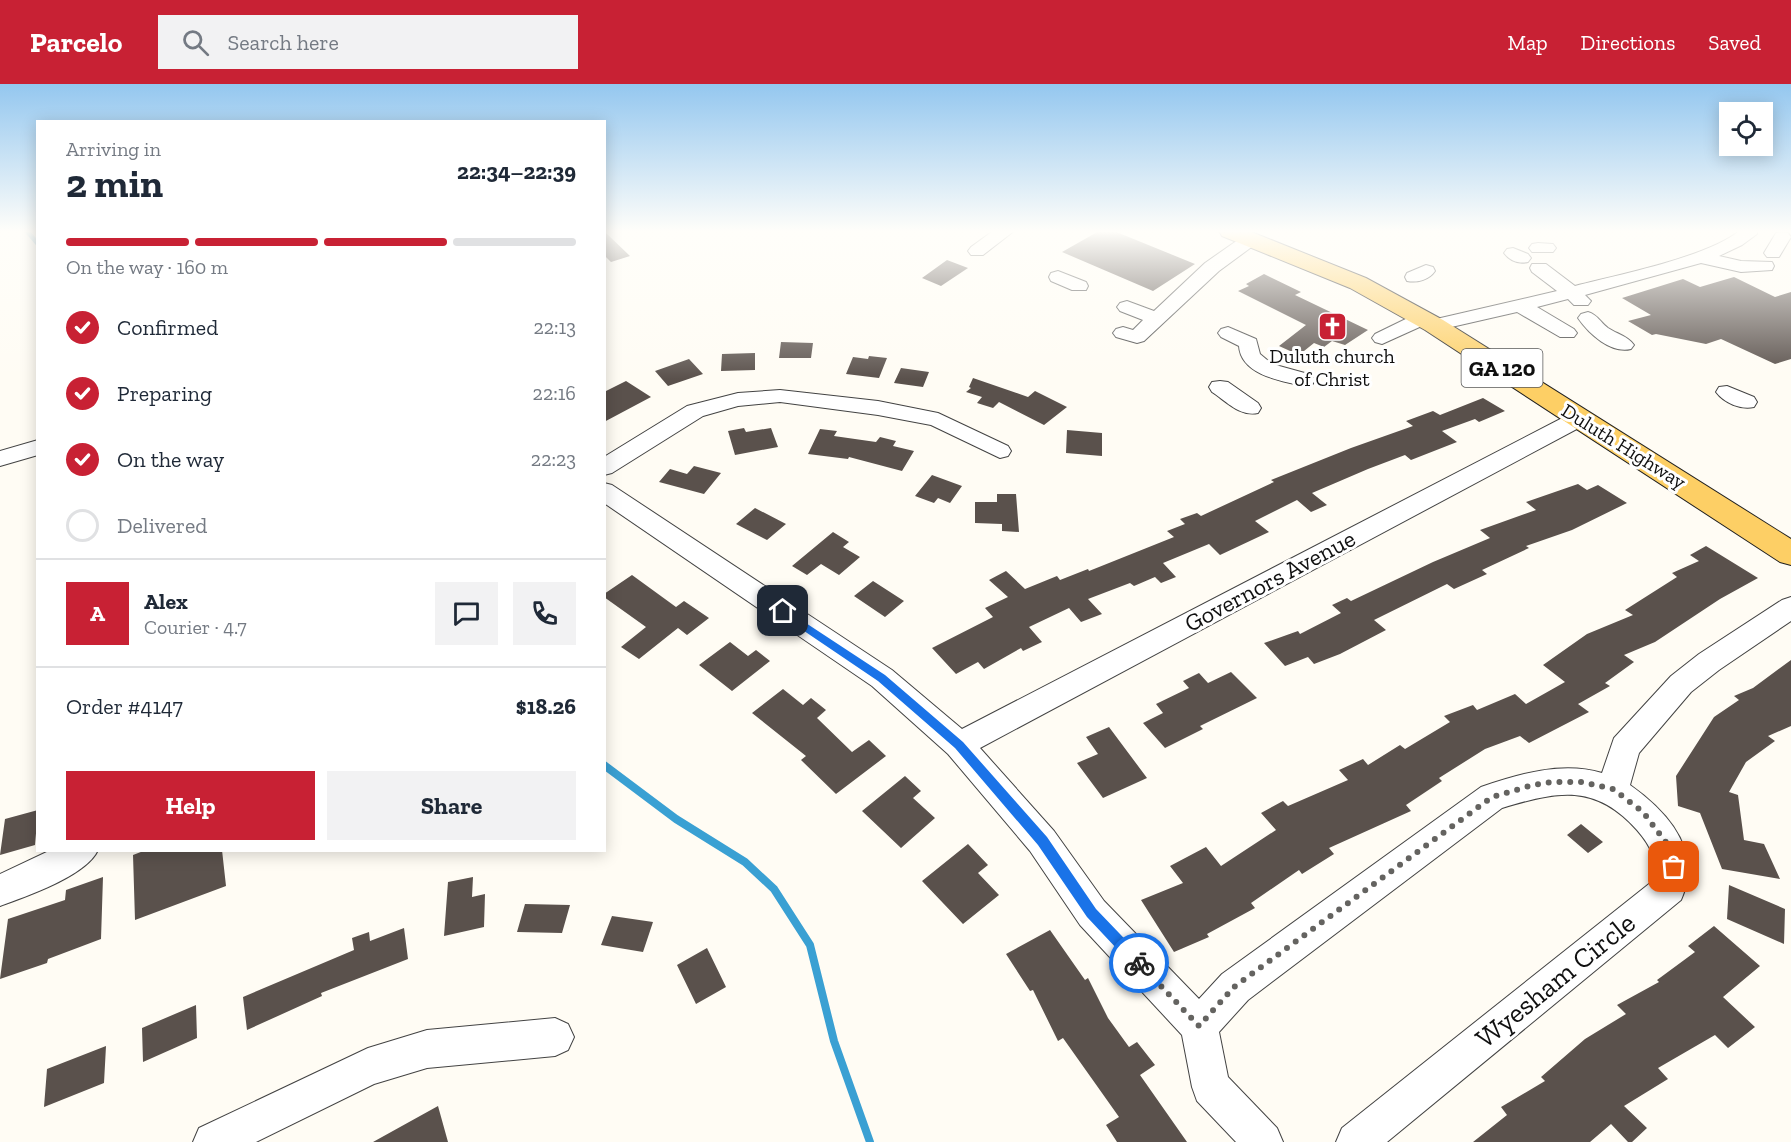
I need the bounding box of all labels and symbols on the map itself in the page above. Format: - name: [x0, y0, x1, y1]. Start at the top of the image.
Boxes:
- church icon: Duluth church of Christ: [1316, 310, 1348, 342]
- place label: Duluth church of Christ: [1269, 344, 1395, 391]
- road number: GA 120: [1462, 349, 1543, 387]
- street label: Duluth Highway: [1557, 398, 1691, 494]
- street label: Governors Avenue: [1179, 523, 1360, 638]
- pin: [757, 585, 808, 636]
- pin: [1648, 841, 1699, 892]
- street label: Wyesham Circle: [1469, 906, 1642, 1055]
- courier: [1109, 933, 1169, 993]

